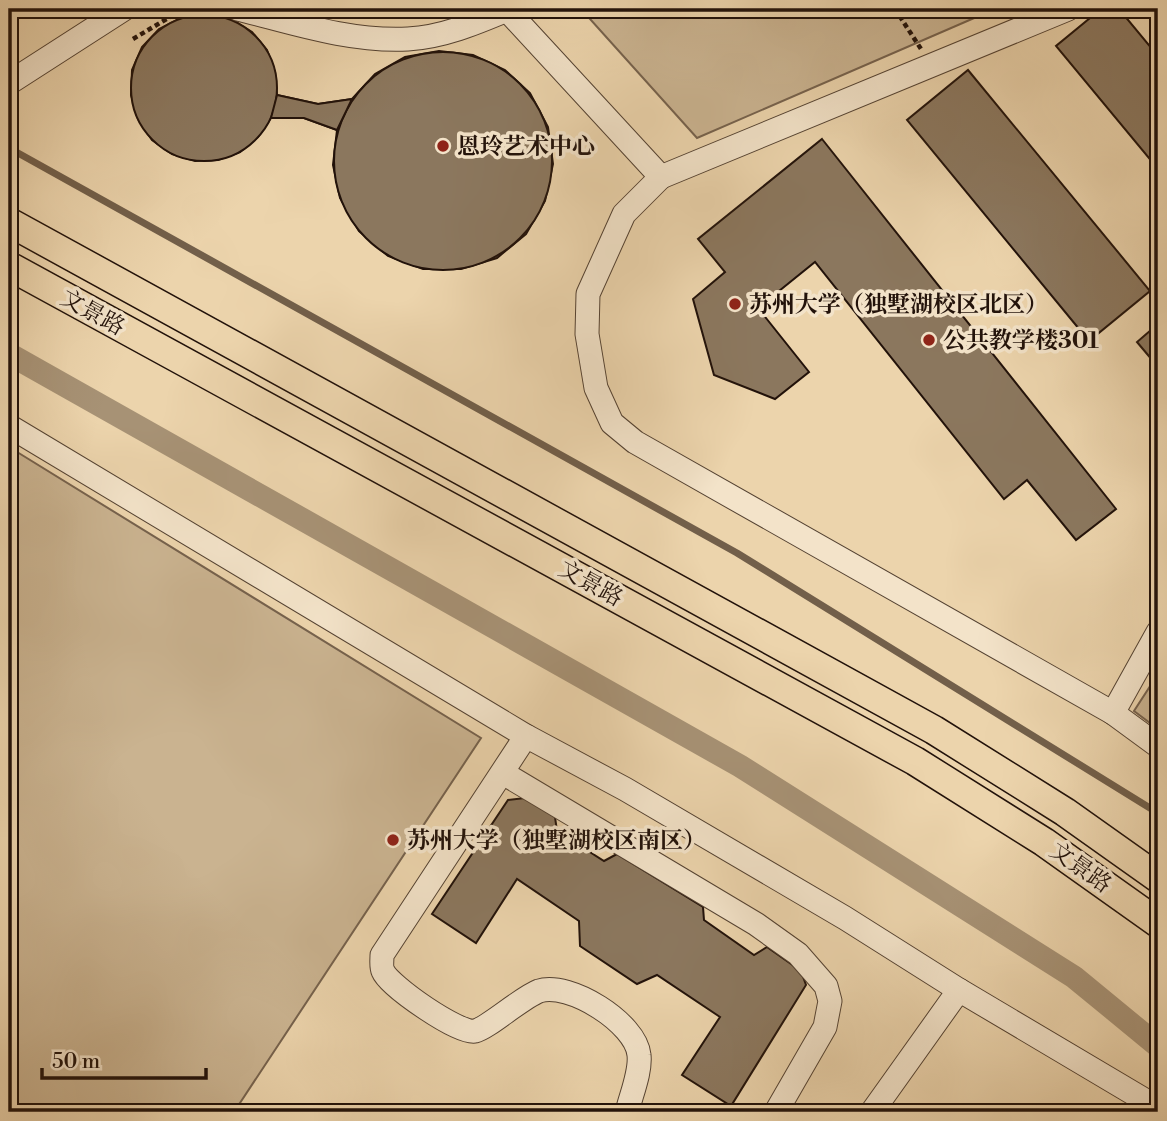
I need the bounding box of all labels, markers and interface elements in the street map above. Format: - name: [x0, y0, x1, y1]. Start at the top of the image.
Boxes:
- place label: 恩玲艺术中心: [457, 133, 595, 161]
- marker: 恩玲艺术中心: [435, 138, 451, 154]
- street label: 文景路: [56, 284, 129, 342]
- place label: 苏州大学（独墅湖校区北区）: [749, 291, 1048, 319]
- marker: 苏州大学（独墅湖校区北区）: [727, 296, 743, 312]
- place label: 公共教学楼301: [943, 327, 1099, 355]
- marker: 公共教学楼301: [921, 332, 937, 348]
- street label: 文景路: [554, 555, 627, 613]
- place label: 苏州大学（独墅湖校区南区）: [407, 827, 706, 855]
- marker: 苏州大学（独墅湖校区南区）: [385, 832, 401, 848]
- street label: 文景路: [1044, 837, 1117, 899]
- scale bar: [42, 1037, 206, 1081]
- text: 50 m: [52, 1049, 100, 1075]

